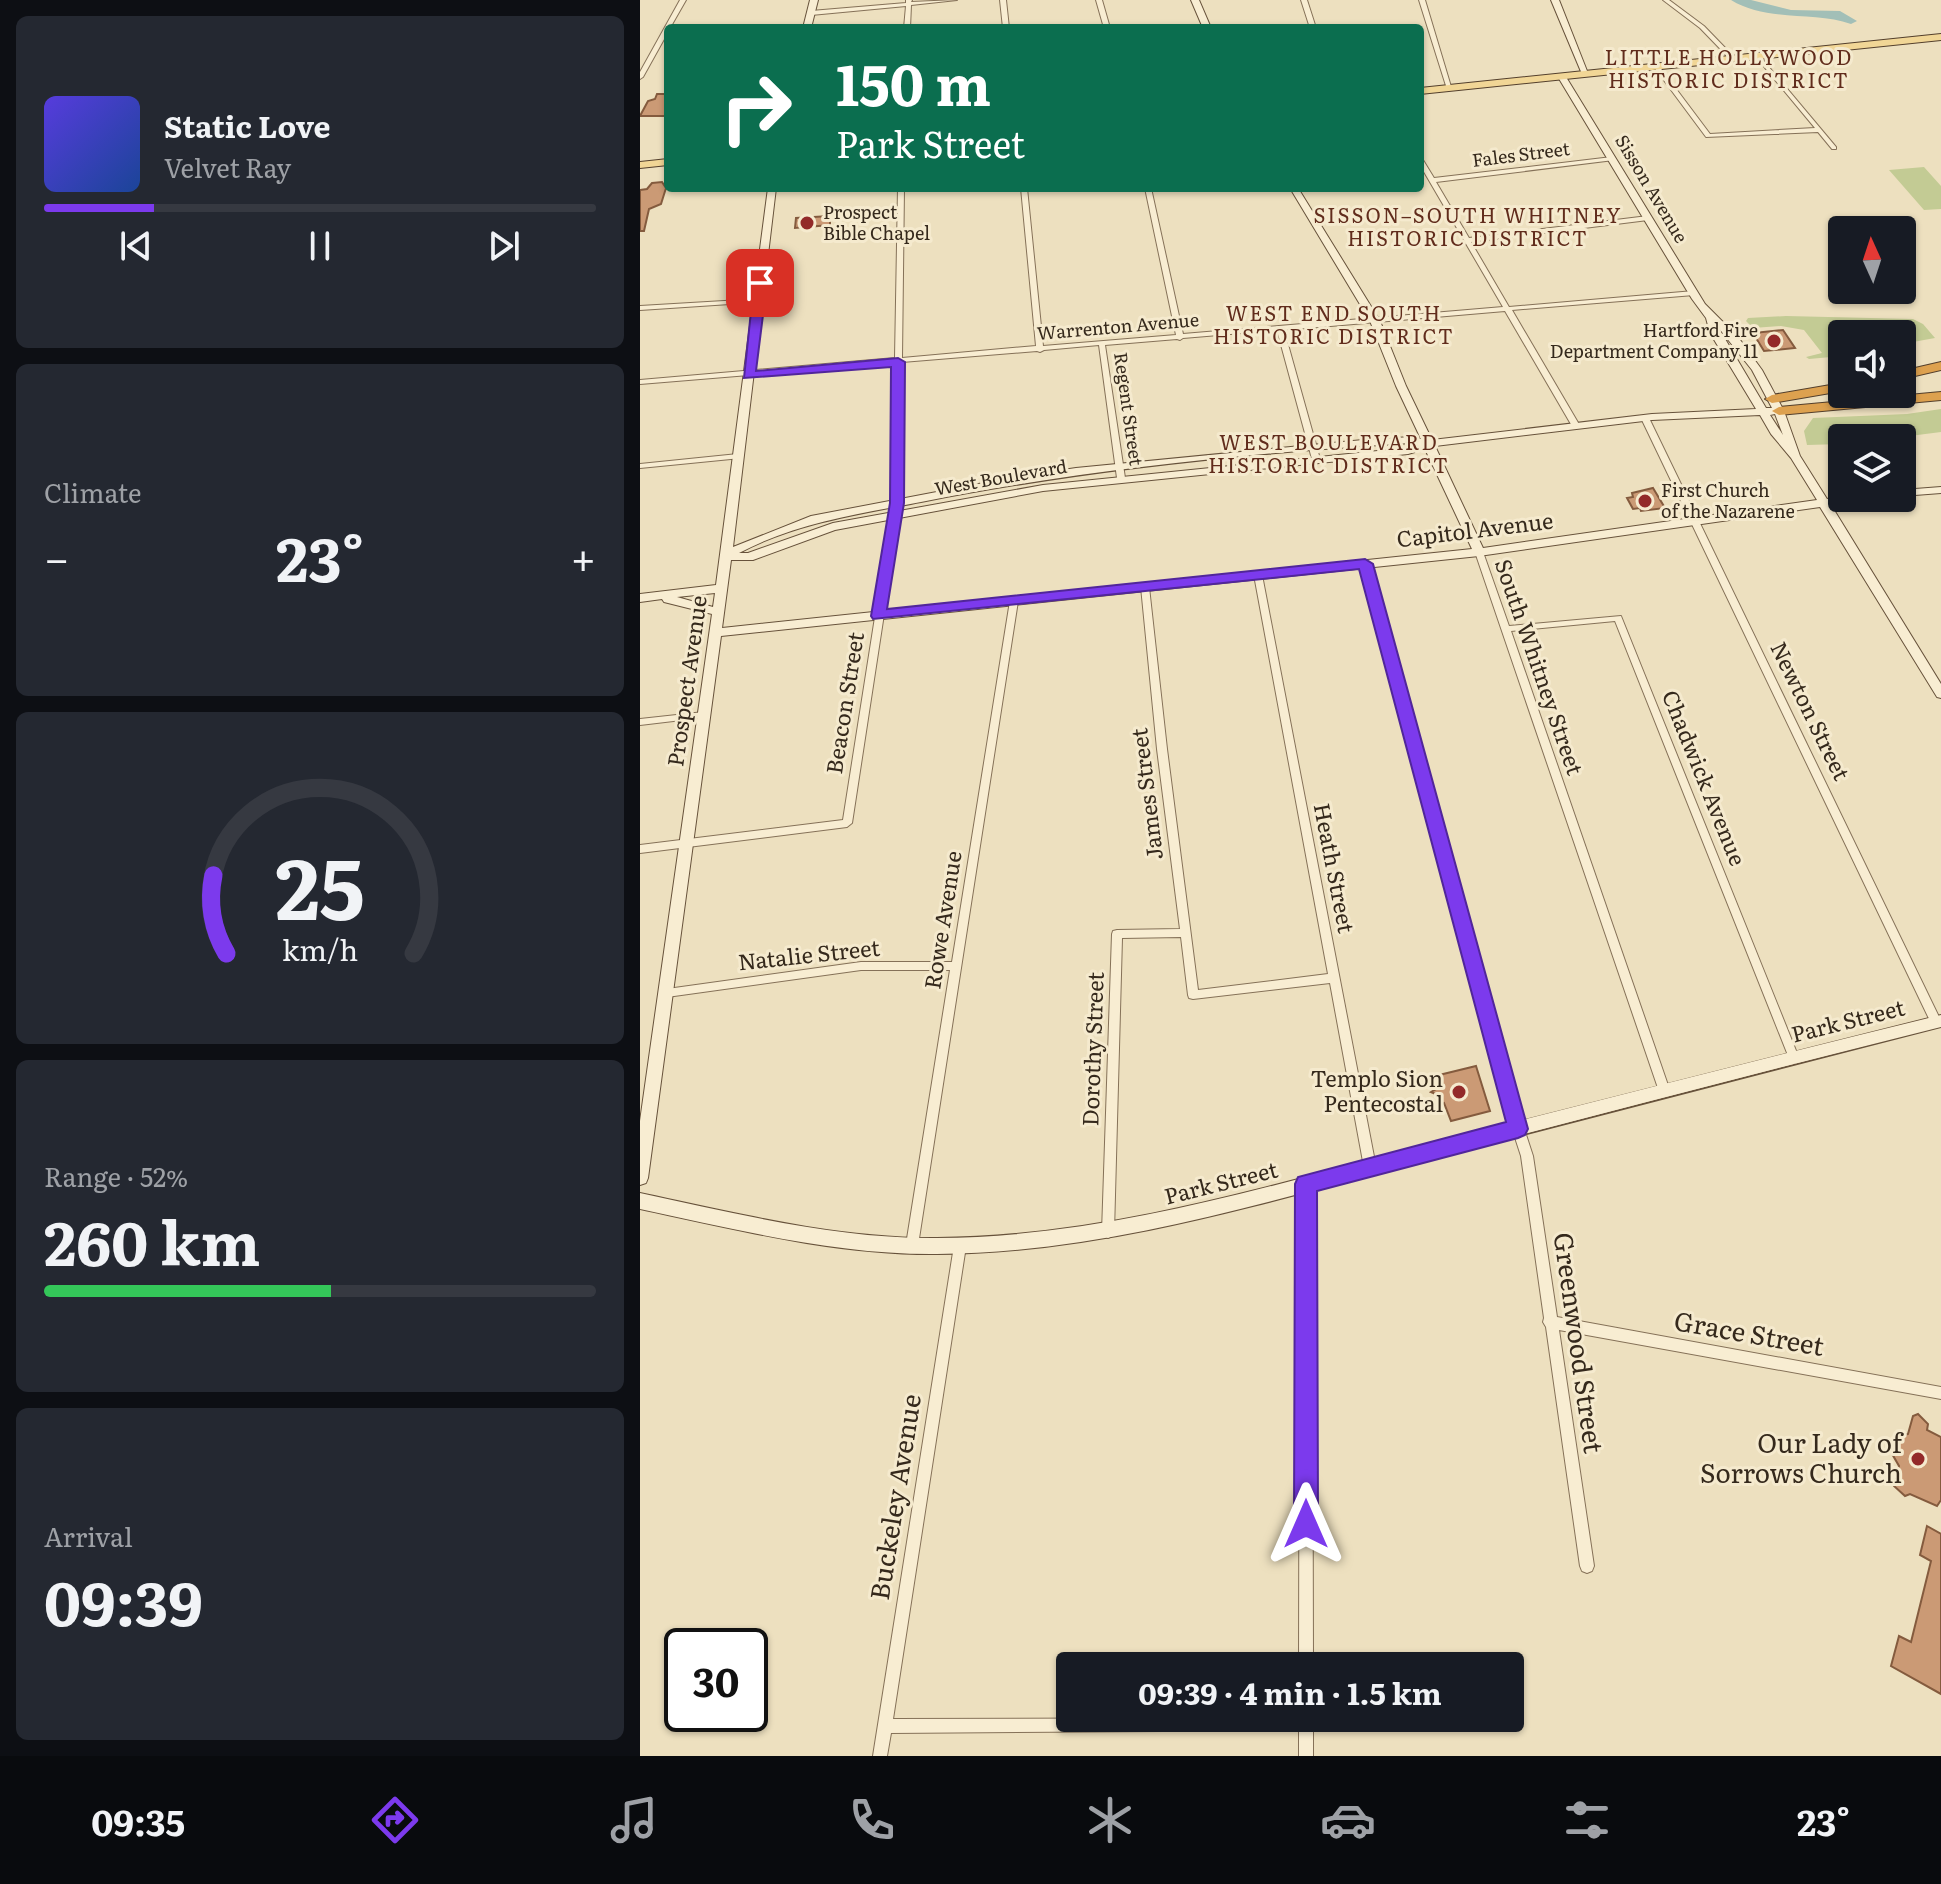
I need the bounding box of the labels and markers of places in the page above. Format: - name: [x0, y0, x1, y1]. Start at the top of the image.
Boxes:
- place label: Prospect Bible Chapel: [823, 198, 930, 246]
- marker: Prospect Bible Chapel: [798, 214, 816, 232]
- pin: [726, 249, 794, 317]
- place label: Hartford Fire Department Company 11: [1550, 316, 1758, 364]
- marker: Hartford Fire Department Company 11: [1765, 332, 1783, 350]
- place label: First Church of the Nazarene: [1661, 476, 1795, 524]
- marker: First Church of the Nazarene: [1636, 492, 1654, 510]
- place label: Templo Sion Pentecostal: [1311, 1061, 1443, 1119]
- marker: Templo Sion Pentecostal: [1450, 1083, 1468, 1101]
- place label: Our Lady of Sorrows Church: [1700, 1422, 1904, 1491]
- marker: Our Lady of Sorrows Church: [1909, 1450, 1927, 1468]

